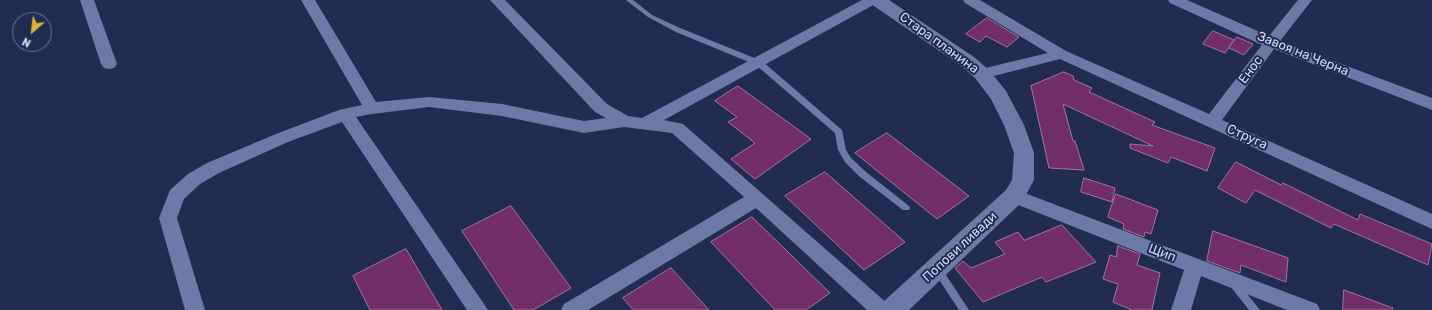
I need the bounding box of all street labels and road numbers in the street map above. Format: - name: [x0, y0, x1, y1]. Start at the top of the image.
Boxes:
- street label: Стара планина: [896, 9, 982, 77]
- street label: Завоя на Черна: [1255, 29, 1351, 79]
- street label: Енос: [1236, 53, 1266, 87]
- street label: Струга: [1224, 121, 1270, 153]
- street label: Попови ливади: [920, 209, 1000, 285]
- street label: Щип: [1146, 241, 1178, 265]

